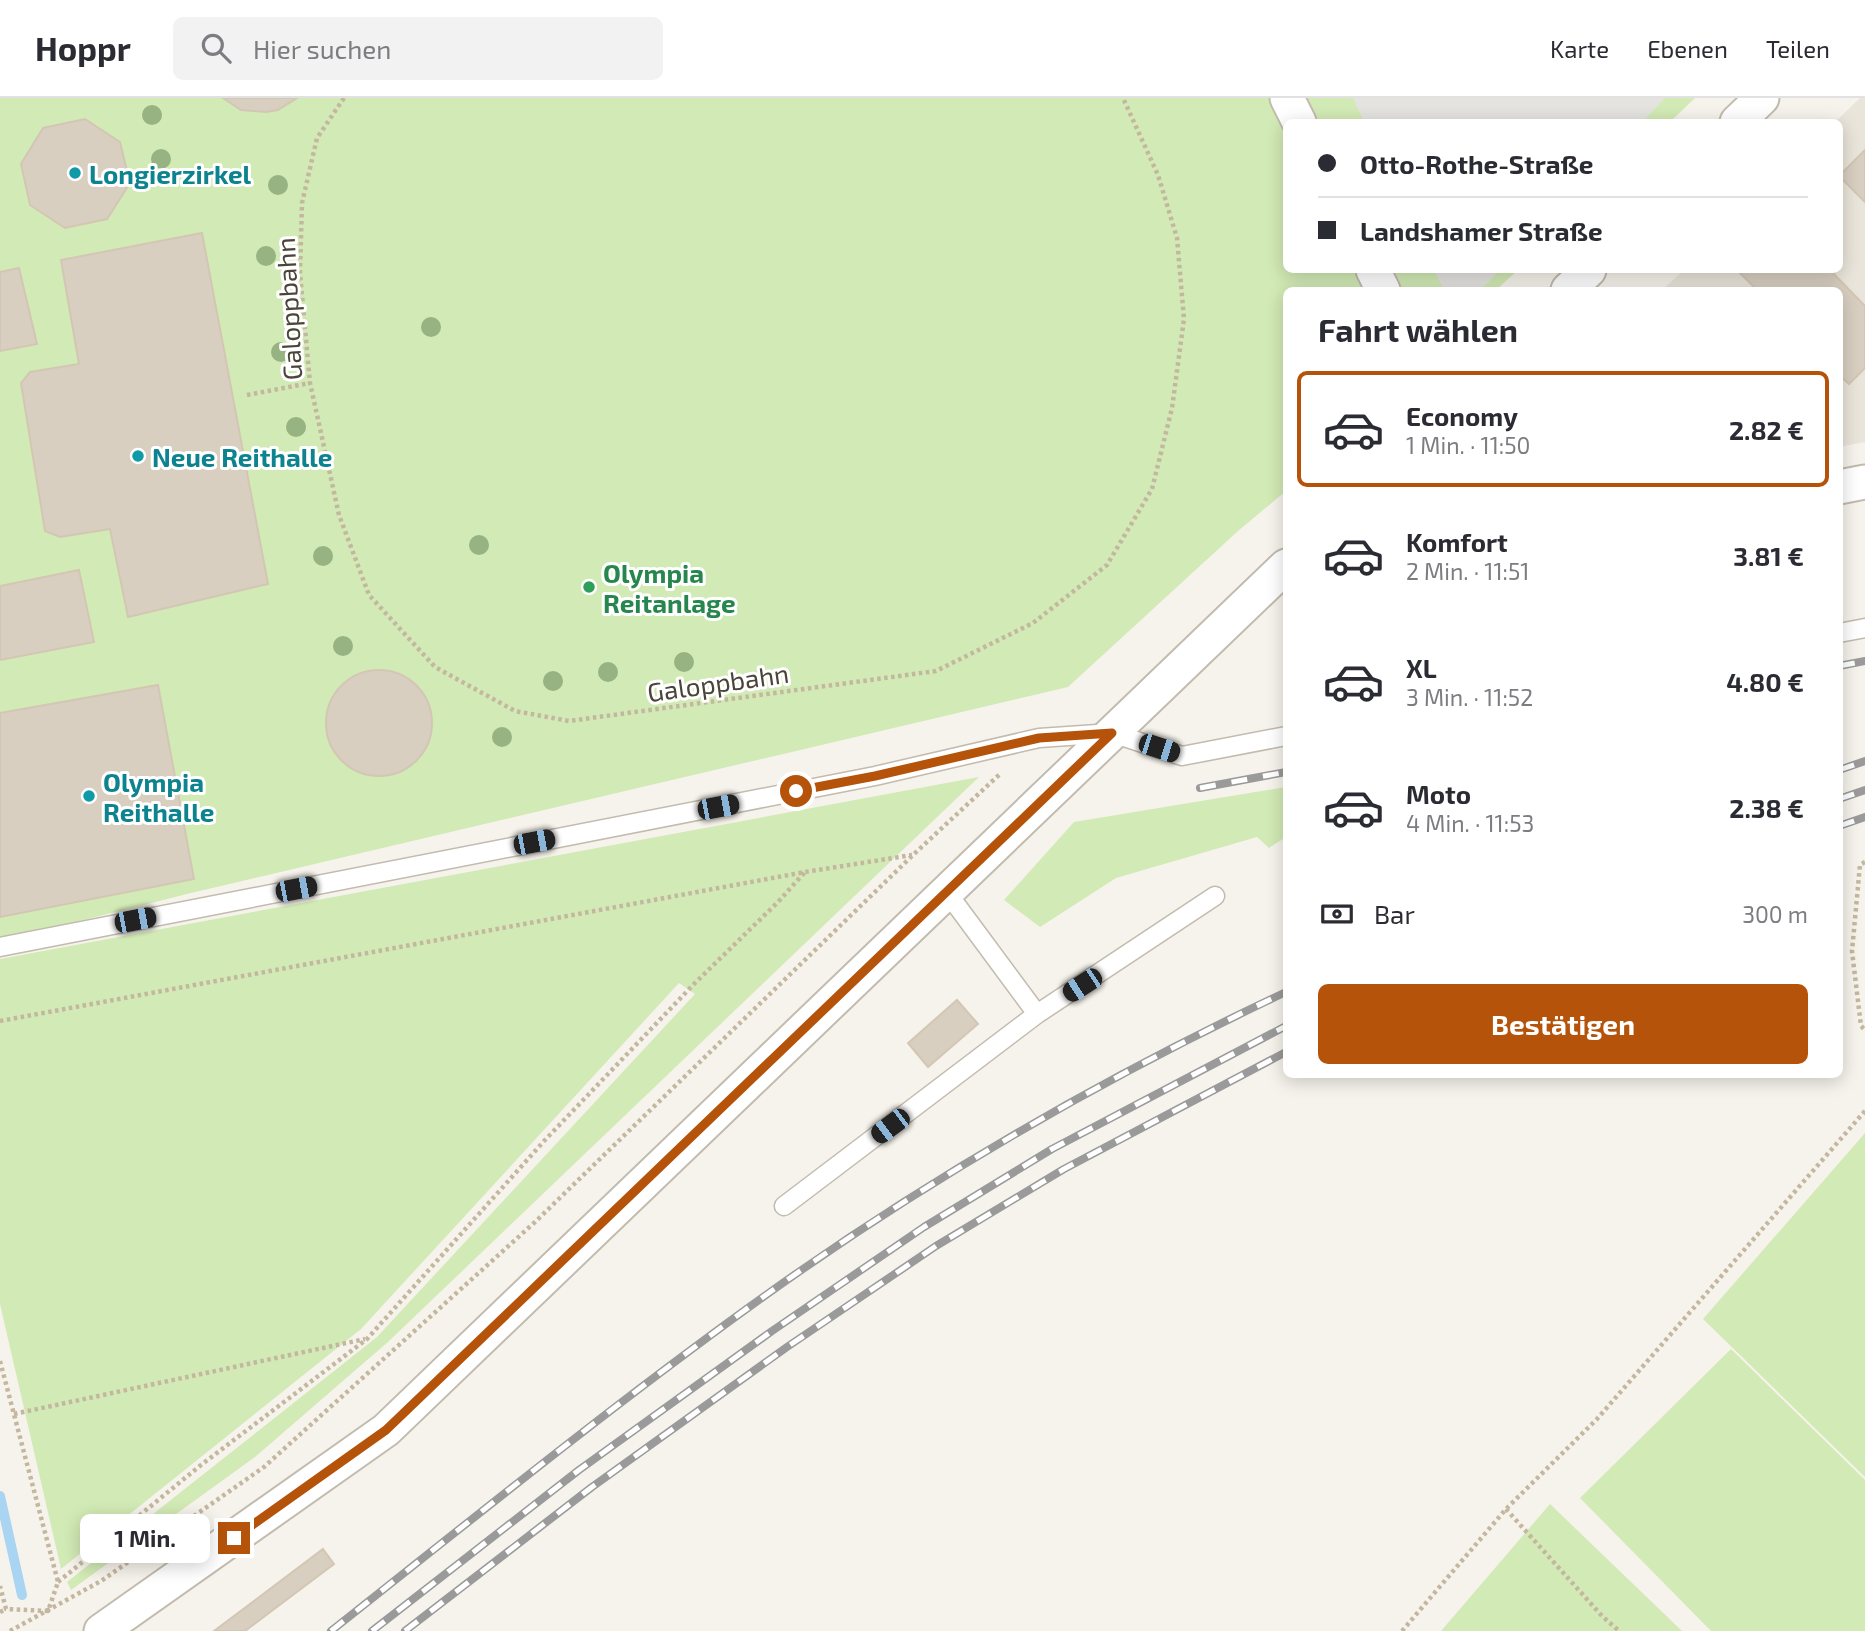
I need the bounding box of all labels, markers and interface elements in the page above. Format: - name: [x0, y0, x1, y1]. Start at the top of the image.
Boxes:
- search box: [173, 17, 663, 80]
- text: Hoppr: [35, 28, 131, 68]
- icon: search: [197, 29, 235, 67]
- text: Hier suchen: [253, 33, 391, 64]
- text: Karte: [1550, 34, 1609, 63]
- text: Ebenen: [1647, 34, 1728, 63]
- text: Teilen: [1766, 34, 1830, 63]
- text: Otto-Rothe-Straße: [1360, 148, 1594, 179]
- place label: Longierzirkel: [89, 158, 252, 189]
- marker: Longierzirkel: [67, 165, 83, 181]
- text: Landshamer Straße: [1360, 215, 1603, 246]
- street label: Galoppbahn: [269, 237, 307, 381]
- text: Fahrt wählen: [1318, 310, 1518, 348]
- icon: car: [1322, 398, 1385, 461]
- text: Economy: [1406, 400, 1518, 431]
- text: 2.82 €: [1729, 414, 1804, 445]
- text: 1 Min. · 11:50: [1406, 431, 1530, 459]
- place label: Neue Reithalle: [152, 441, 332, 472]
- marker: Neue Reithalle: [130, 448, 146, 464]
- icon: car: [1322, 524, 1385, 587]
- text: Komfort: [1406, 526, 1508, 557]
- text: 3.81 €: [1733, 540, 1804, 571]
- place label: Olympia Reitanlage: [603, 557, 736, 618]
- text: 2 Min. · 11:51: [1406, 557, 1529, 585]
- marker: Olympia Reitanlage: [581, 579, 597, 595]
- icon: car: [1322, 650, 1385, 713]
- text: XL: [1406, 652, 1437, 683]
- street label: Galoppbahn: [645, 657, 791, 707]
- text: 4.80 €: [1726, 666, 1804, 697]
- text: 3 Min. · 11:52: [1406, 683, 1533, 711]
- car: [1136, 732, 1183, 764]
- place label: Olympia Reithalle: [103, 766, 214, 827]
- route start: [780, 775, 812, 807]
- icon: car: [1322, 776, 1385, 839]
- text: Moto: [1406, 778, 1471, 809]
- marker: Olympia Reithalle: [81, 788, 97, 804]
- text: 2.38 €: [1729, 792, 1804, 823]
- car: [696, 793, 741, 821]
- text: 4 Min. · 11:53: [1406, 809, 1534, 837]
- car: [512, 828, 557, 856]
- car: [274, 875, 319, 903]
- icon: cash: [1318, 895, 1356, 933]
- text: Bar: [1374, 898, 1415, 929]
- text: 300 m: [1742, 900, 1808, 928]
- car: [113, 906, 158, 934]
- car: [1059, 965, 1106, 1005]
- button: Bestätigen: [1318, 984, 1808, 1064]
- car: [867, 1105, 914, 1147]
- callout: 1 Min.: [80, 1514, 210, 1562]
- route end: [218, 1522, 250, 1554]
- text: 1 Min.: [114, 1524, 176, 1552]

